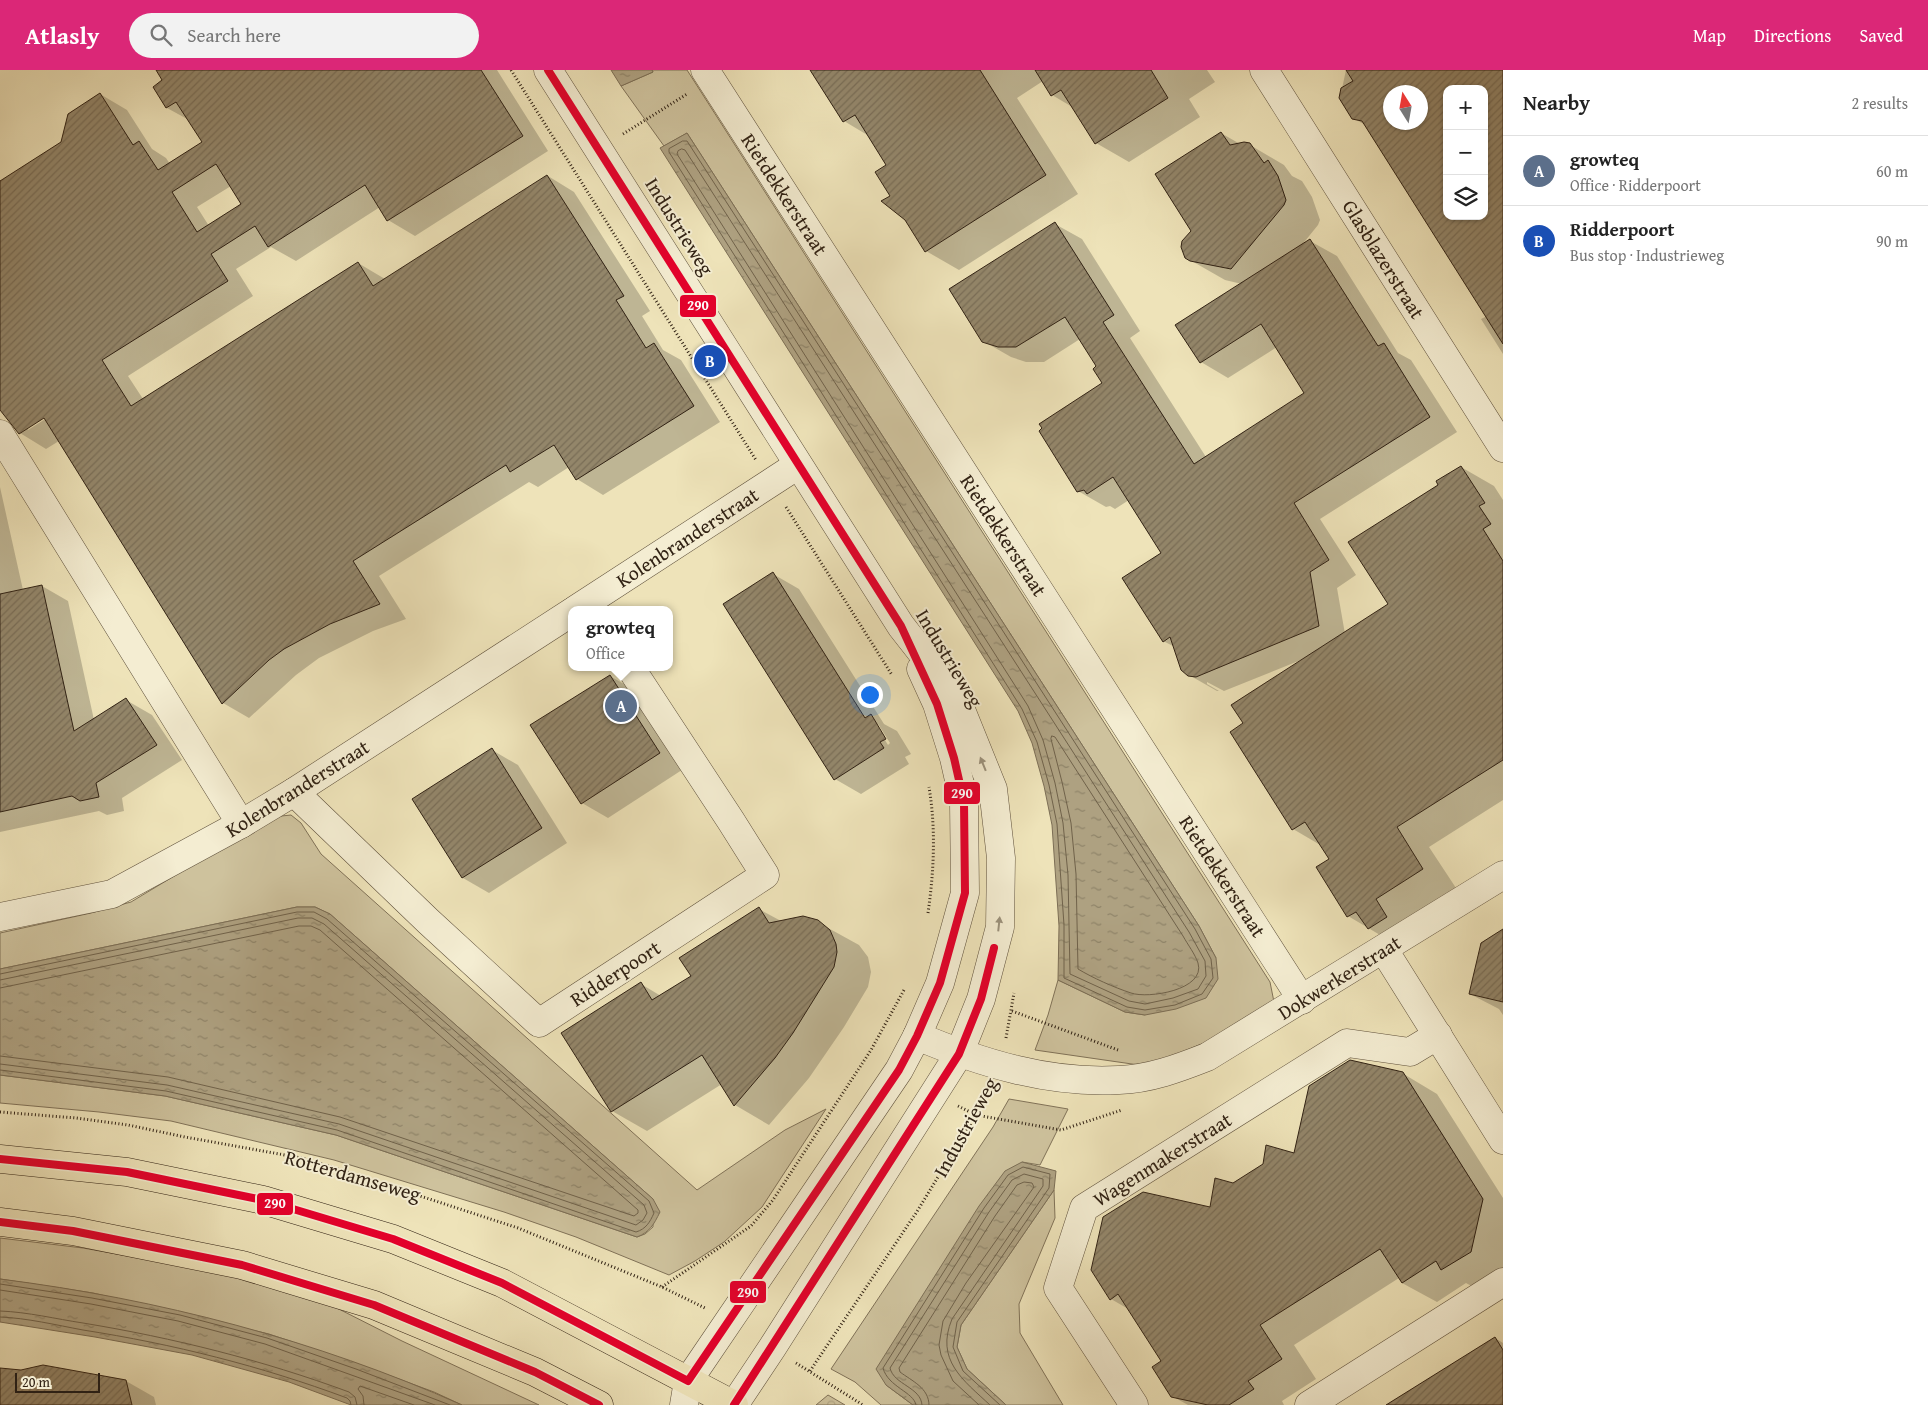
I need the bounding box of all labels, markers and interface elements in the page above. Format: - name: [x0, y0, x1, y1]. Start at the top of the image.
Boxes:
- search box: [129, 13, 479, 58]
- text: Atlasly: [25, 18, 99, 53]
- icon: search: [147, 21, 175, 49]
- text: Search here: [187, 21, 281, 49]
- text: Map: [1693, 22, 1726, 49]
- text: Directions: [1754, 22, 1831, 49]
- text: Saved: [1859, 22, 1903, 49]
- north arrow: [1383, 85, 1428, 130]
- map controls: [1443, 85, 1488, 220]
- button: +: [1443, 85, 1488, 130]
- text: Nearby: [1523, 87, 1590, 118]
- text: 2 results: [1851, 91, 1908, 115]
- street label: Rietdekkerstraat: [735, 127, 835, 261]
- button: −: [1443, 130, 1488, 175]
- text: growteq: [1570, 145, 1639, 173]
- text: A: [1534, 159, 1544, 183]
- text: 60 m: [1876, 159, 1908, 183]
- street label: Industrieweg: [638, 172, 722, 280]
- text: Office · Ridderpoort: [1570, 173, 1701, 197]
- button: layers: [1443, 175, 1488, 220]
- street label: Glasblazerstraat: [1336, 194, 1432, 324]
- text: Ridderpoort: [1570, 215, 1674, 243]
- text: B: [1534, 229, 1544, 253]
- text: 90 m: [1876, 229, 1908, 253]
- text: Bus stop · Industrieweg: [1570, 243, 1724, 267]
- line badge: 290: [679, 294, 717, 318]
- text: 290: [687, 295, 709, 315]
- pin: B: [694, 342, 726, 380]
- street label: Rietdekkerstraat: [954, 468, 1054, 602]
- street label: Kolenbranderstraat: [610, 480, 764, 594]
- street label: Industrieweg: [909, 603, 991, 713]
- popup: [568, 606, 673, 671]
- text: growteq: [586, 613, 655, 641]
- text: Office: [586, 641, 625, 665]
- your location: [857, 682, 883, 708]
- pin: A: [605, 687, 637, 725]
- street label: Kolenbranderstraat: [219, 732, 375, 844]
- one-way arrow: [978, 757, 986, 771]
- line badge: 290: [943, 781, 981, 805]
- text: 290: [951, 783, 973, 803]
- street label: Rietdekkerstraat: [1173, 809, 1273, 943]
- one-way arrow: [995, 916, 1003, 932]
- street label: Dokwerkerstraat: [1272, 928, 1406, 1026]
- street label: Ridderpoort: [564, 933, 666, 1013]
- street label: Industrieweg: [926, 1072, 1004, 1182]
- street label: Wagenmakerstraat: [1087, 1105, 1237, 1213]
- street label: Rotterdamseweg: [282, 1142, 424, 1208]
- line badge: 290: [256, 1192, 294, 1216]
- text: 290: [264, 1193, 286, 1213]
- line badge: 290: [729, 1280, 767, 1304]
- text: 290: [737, 1282, 759, 1302]
- scale bar: [15, 1370, 100, 1393]
- text: 20 m: [22, 1372, 50, 1392]

